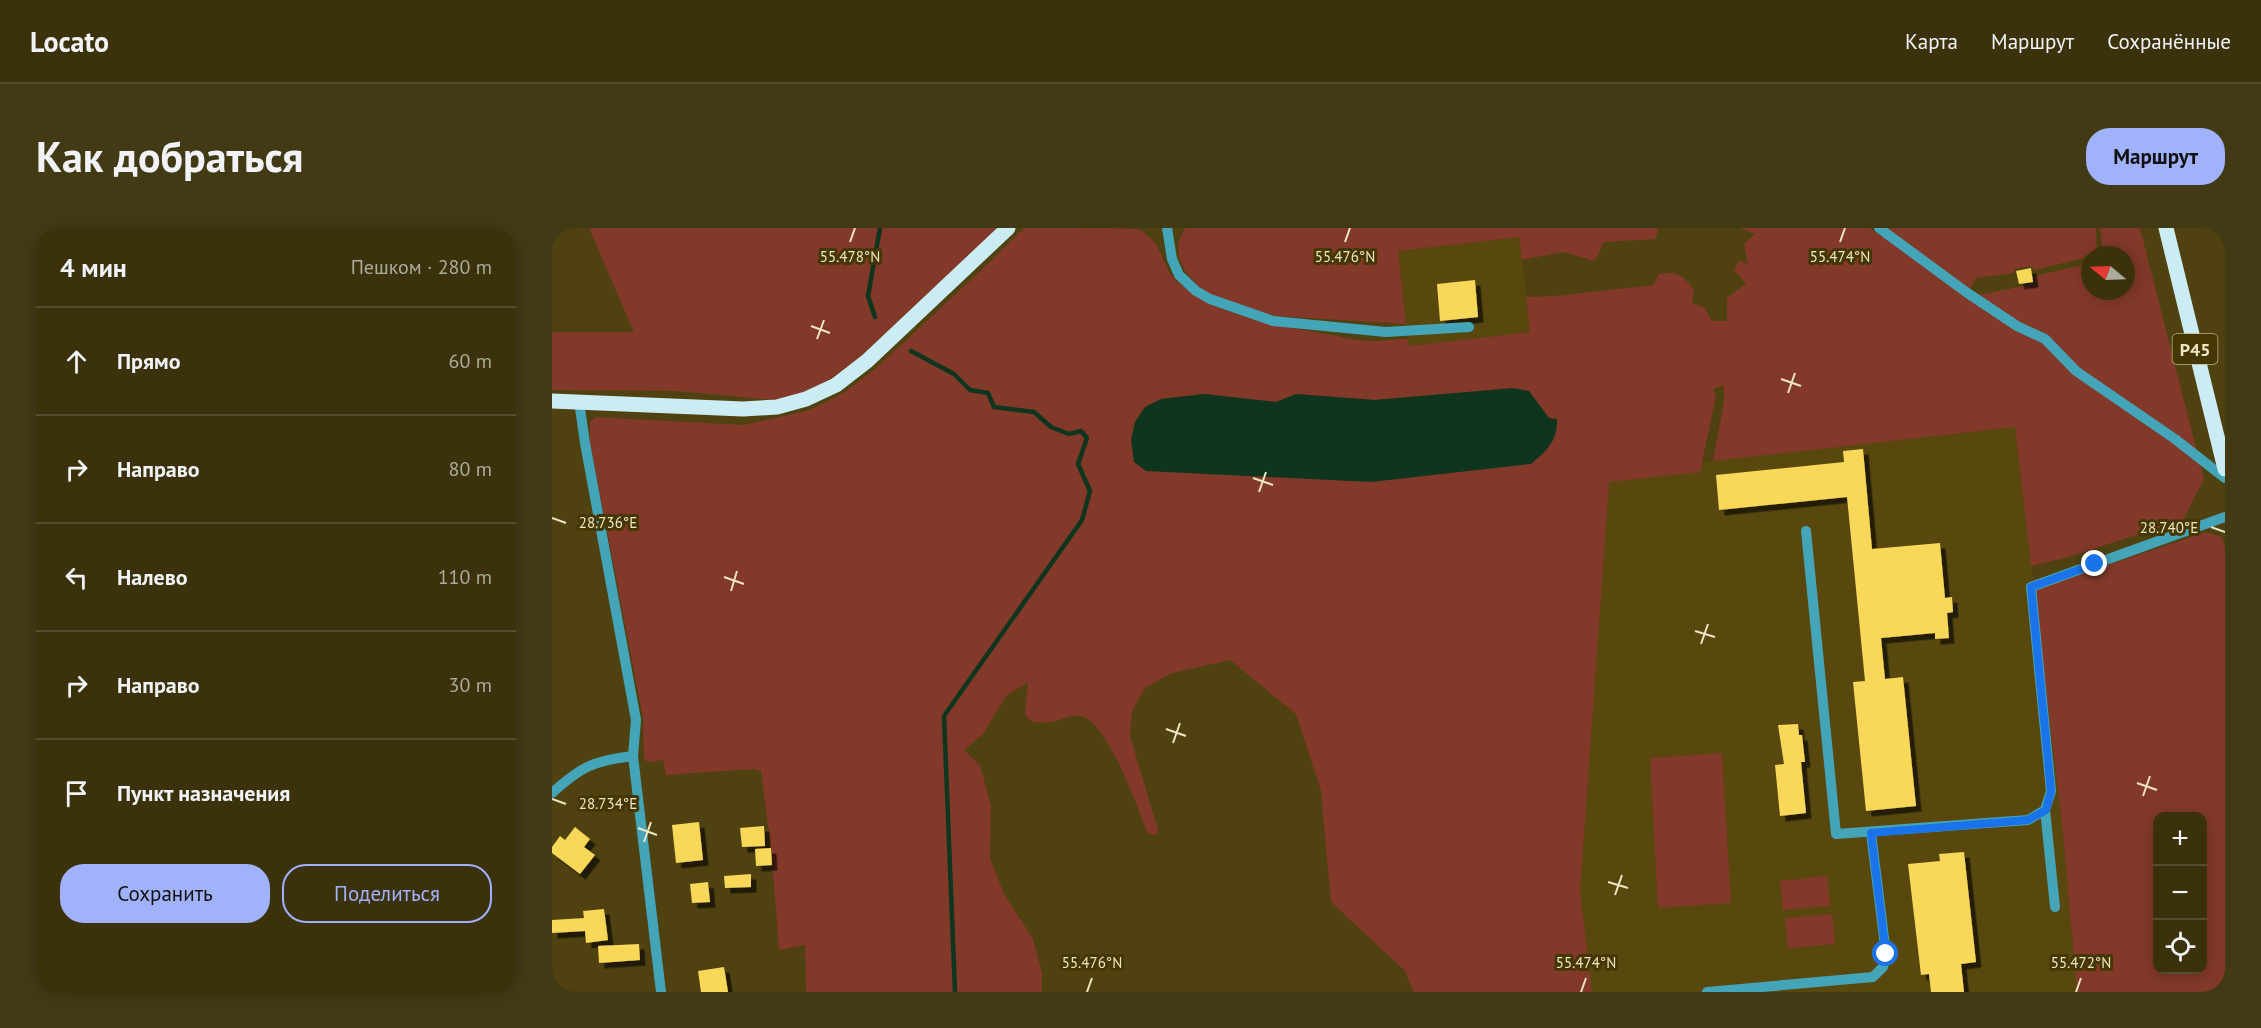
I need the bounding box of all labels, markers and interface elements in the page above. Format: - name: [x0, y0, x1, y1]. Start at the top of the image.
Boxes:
- text: Locato: [30, 23, 109, 60]
- text: Карта: [1905, 28, 1958, 55]
- text: Маршрут: [1991, 28, 2074, 55]
- text: Сохранённые: [2107, 28, 2231, 55]
- button: Маршрут: [2086, 128, 2225, 185]
- text: Как добраться: [36, 129, 303, 184]
- north arrow: [2081, 246, 2135, 300]
- text: 55.478°N: [820, 247, 880, 266]
- text: 55.476°N: [1315, 247, 1375, 266]
- text: 55.474°N: [1810, 247, 1870, 266]
- text: 4 мин: [60, 251, 127, 284]
- text: Пешком · 280 m: [351, 254, 492, 280]
- road number: Р45: [2172, 334, 2218, 364]
- icon: ahead: [60, 345, 93, 378]
- text: Прямо: [117, 347, 180, 375]
- text: 60 m: [449, 348, 492, 374]
- icon: right: [60, 453, 93, 486]
- text: Направо: [117, 455, 200, 483]
- text: 80 m: [449, 456, 492, 482]
- text: 28.736°E: [579, 513, 637, 532]
- text: 28.740°E: [2140, 518, 2198, 537]
- route end: [2081, 550, 2107, 576]
- icon: left: [60, 561, 93, 594]
- text: Налево: [117, 563, 188, 591]
- text: 110 m: [438, 564, 492, 590]
- icon: right: [60, 669, 93, 702]
- text: Направо: [117, 671, 200, 699]
- text: 30 m: [449, 672, 492, 698]
- icon: arrive: [60, 777, 93, 810]
- text: Пункт назначения: [117, 779, 290, 807]
- text: 28.734°E: [579, 794, 637, 813]
- map controls: [2153, 812, 2207, 974]
- button: +: [2153, 812, 2207, 866]
- button: Сохранить: [60, 864, 270, 923]
- button: Поделиться: [282, 864, 492, 923]
- button: −: [2153, 866, 2207, 920]
- button: locate: [2153, 920, 2207, 974]
- route start: [1872, 940, 1898, 966]
- text: 55.476°N: [1062, 953, 1122, 972]
- text: 55.474°N: [1556, 953, 1616, 972]
- text: 55.472°N: [2051, 953, 2111, 972]

